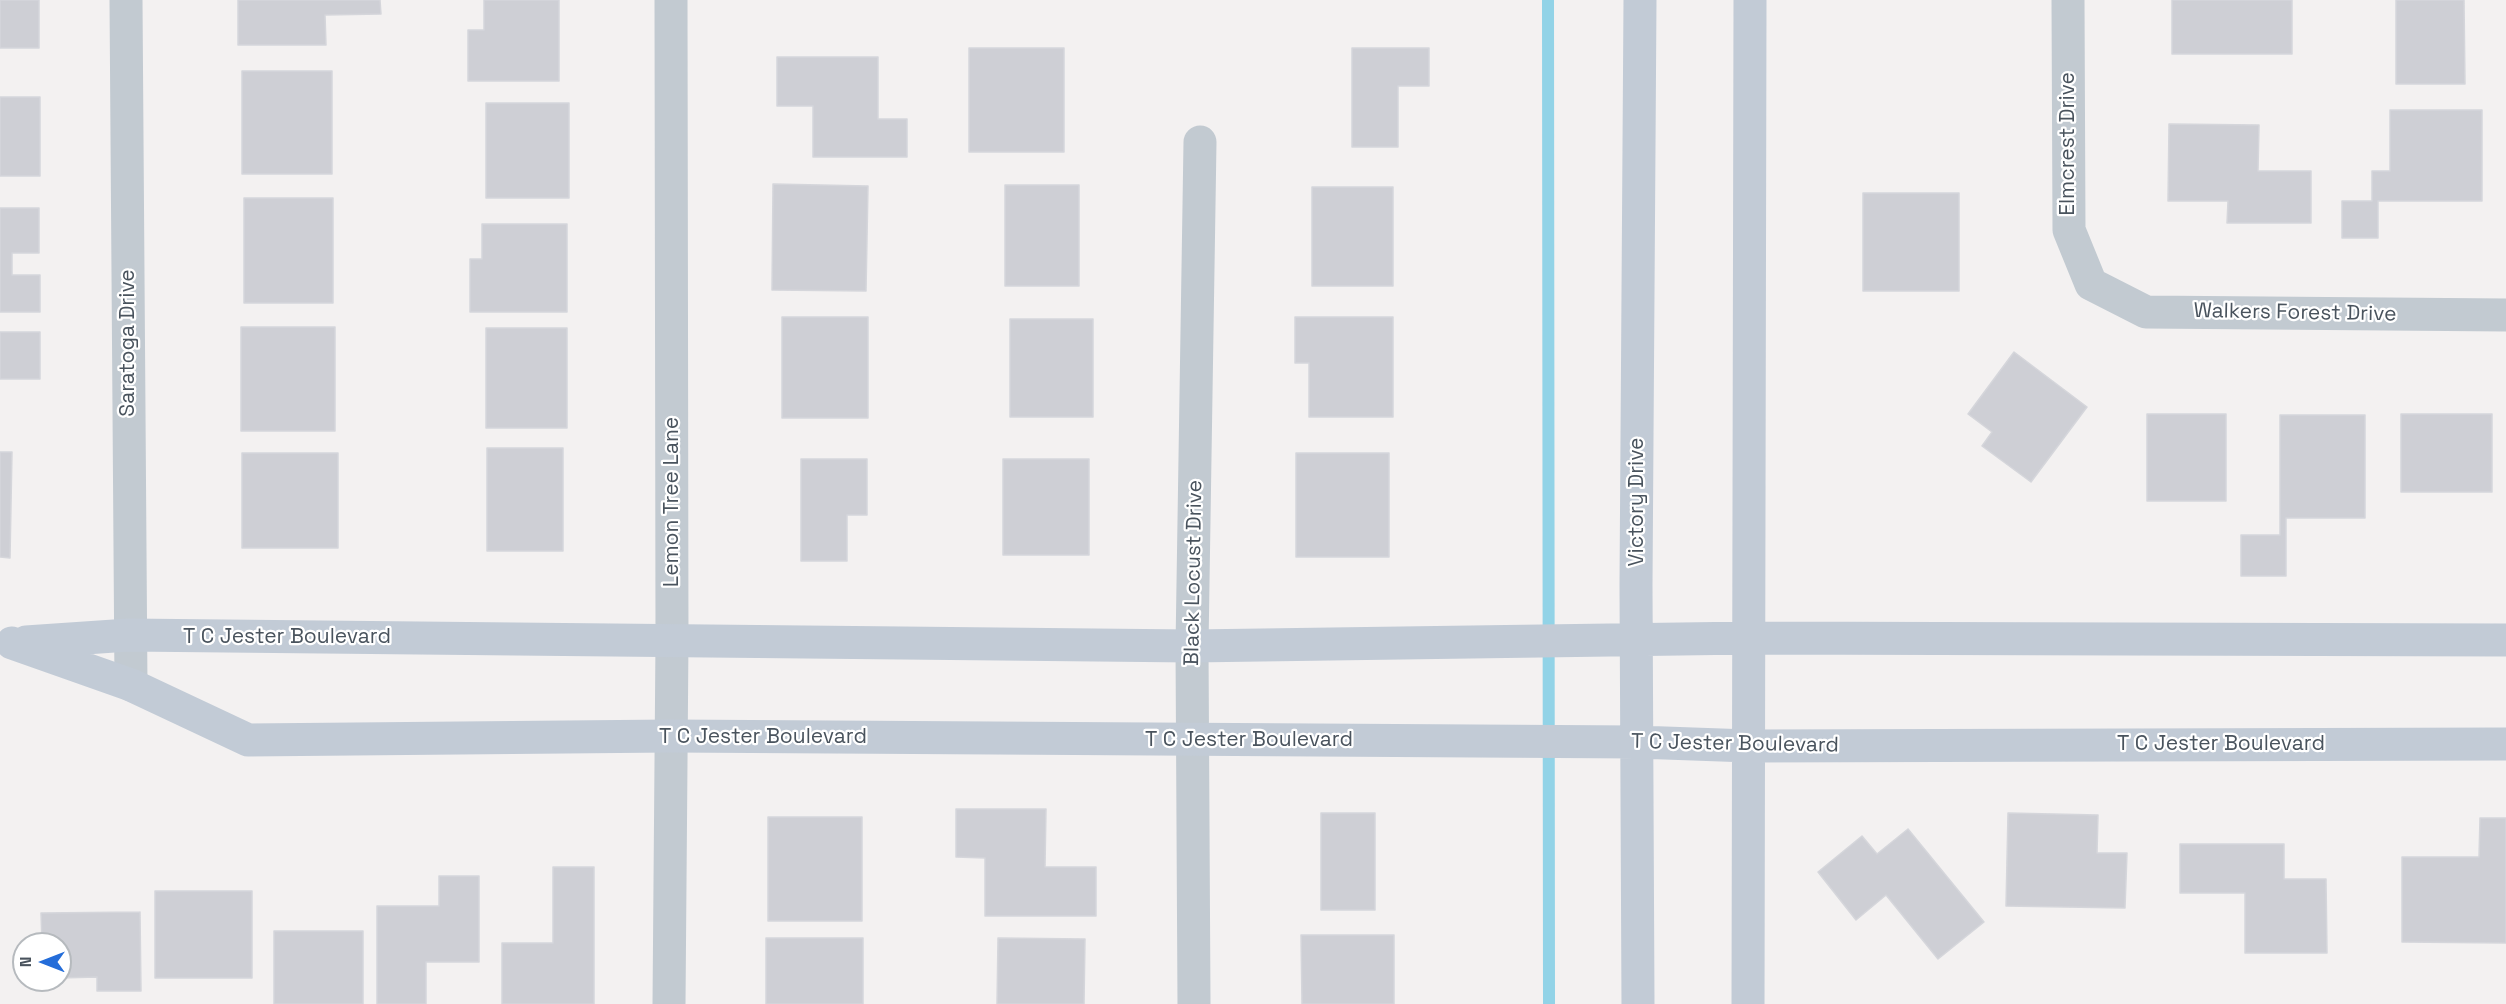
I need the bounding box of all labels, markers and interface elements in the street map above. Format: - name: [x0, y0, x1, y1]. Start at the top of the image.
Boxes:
- street label: Elmcrest Drive: [2055, 72, 2081, 216]
- street label: Saratoga Drive: [115, 269, 141, 417]
- street label: Walkers Forest Drive: [2193, 299, 2397, 327]
- street label: Lemon Tree Lane: [659, 417, 685, 587]
- street label: Victory Drive: [1624, 437, 1650, 567]
- street label: Black Locust Drive: [1180, 480, 1208, 666]
- street label: T C Jester Boulevard: [183, 624, 391, 650]
- street label: T C Jester Boulevard: [659, 724, 867, 750]
- street label: T C Jester Boulevard: [1145, 727, 1353, 753]
- street label: T C Jester Boulevard: [1631, 730, 1839, 758]
- street label: T C Jester Boulevard: [2117, 731, 2325, 757]
- north arrow: [12, 932, 72, 992]
- text: N: [15, 957, 36, 967]

